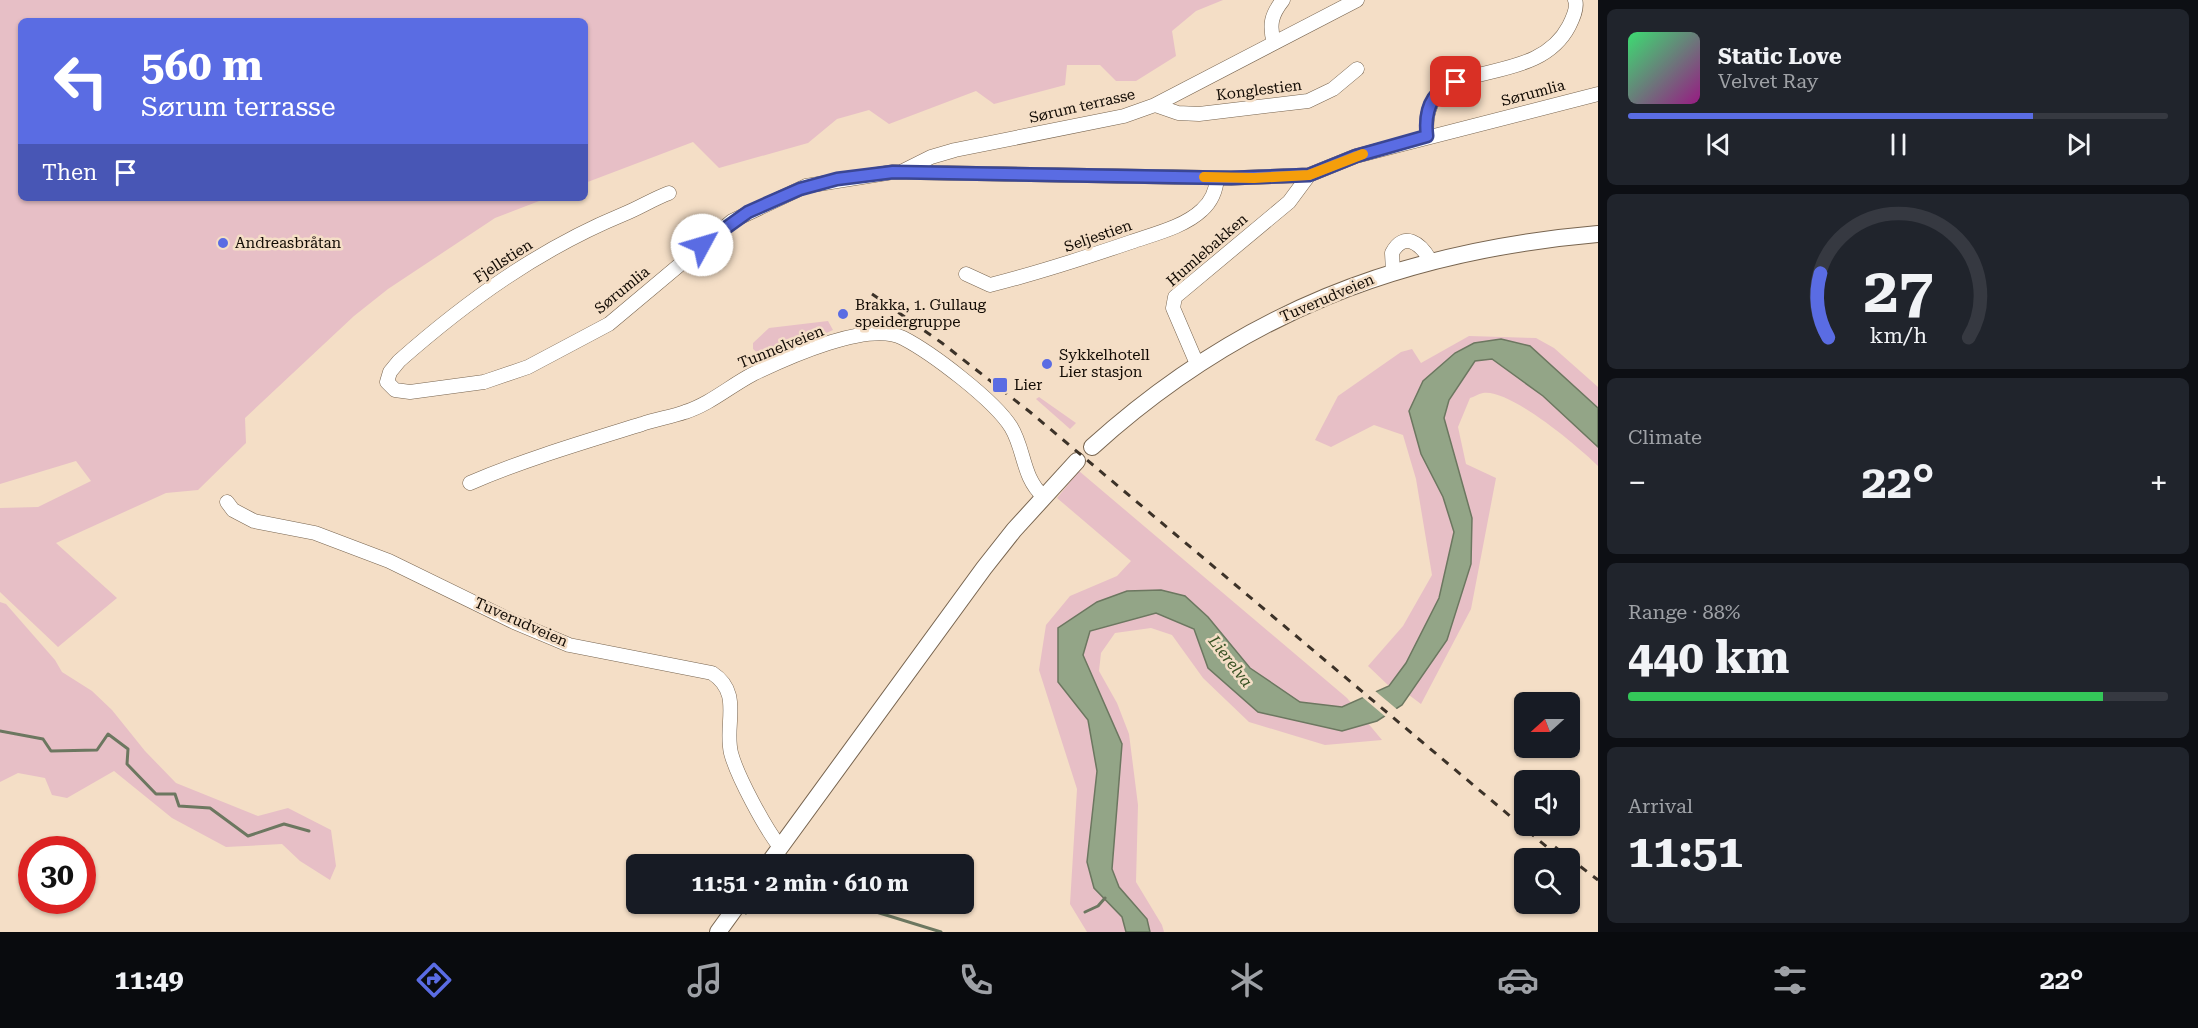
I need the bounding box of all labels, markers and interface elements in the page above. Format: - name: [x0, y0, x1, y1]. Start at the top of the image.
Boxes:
- text: 560 m: [141, 41, 263, 90]
- icon: left: [42, 42, 120, 120]
- text: Static Love: [1718, 44, 1842, 69]
- pin: [1430, 56, 1481, 107]
- icon: arrive: [1439, 65, 1472, 98]
- text: Velvet Ray: [1718, 69, 1818, 93]
- street label: Konglestien: [1215, 76, 1303, 104]
- street label: Sørumlia: [1499, 76, 1567, 110]
- street label: Sørum terrasse: [1027, 85, 1137, 127]
- text: Sørum terrasse: [141, 91, 336, 123]
- icon: previous: [1702, 128, 1735, 161]
- icon: pause: [1882, 128, 1915, 161]
- icon: next: [2062, 128, 2095, 161]
- icon: arrive: [109, 156, 142, 189]
- text: Then: [42, 160, 97, 185]
- street label: Humlebakken: [1163, 210, 1252, 290]
- position arrow: [670, 213, 734, 277]
- street label: Seljestien: [1062, 216, 1135, 256]
- place label: Andreasbråtan: [235, 234, 342, 252]
- street label: Fjellstien: [470, 235, 536, 287]
- marker: Andreasbråtan: [216, 236, 230, 250]
- text: 27: [1863, 255, 1933, 328]
- street label: Sørumlia: [591, 262, 653, 318]
- street label: Tuverudveien: [1277, 270, 1377, 326]
- place label: Brakka, 1. Gullaug speidergruppe: [855, 296, 987, 331]
- marker: Brakka, 1. Gullaug speidergruppe: [836, 307, 850, 321]
- street label: Tunnelveien: [736, 322, 827, 372]
- text: km/h: [1869, 324, 1927, 349]
- place label: Sykkelhotell Lier stasjon: [1059, 346, 1150, 381]
- marker: Sykkelhotell Lier stasjon: [1040, 357, 1054, 371]
- marker: Lier: [991, 376, 1009, 394]
- place label: Lier: [1014, 376, 1042, 394]
- text: Climate: [1628, 425, 1702, 449]
- text: 22°: [1862, 456, 1934, 509]
- text: −: [1628, 463, 1646, 502]
- text: +: [2150, 463, 2168, 502]
- street label: Tuverudveien: [472, 593, 571, 651]
- text: Range · 88%: [1628, 600, 1740, 624]
- water label: Lierelva: [1204, 631, 1257, 691]
- text: 440 km: [1628, 631, 1789, 684]
- north arrow: [1514, 692, 1580, 758]
- map controls: [1514, 692, 1580, 914]
- button: sound: [1514, 770, 1580, 836]
- text: Arrival: [1628, 794, 1693, 818]
- text: 11:51: [1628, 825, 1743, 878]
- speed limit sign: 30: [18, 836, 96, 914]
- button: search: [1514, 848, 1580, 914]
- text: 11:51 · 2 min · 610 m: [691, 871, 909, 896]
- icon: directions: [413, 959, 455, 1001]
- icon: music: [684, 959, 726, 1001]
- icon: phone: [955, 959, 997, 1001]
- icon: climate: [1226, 959, 1268, 1001]
- icon: car: [1497, 959, 1539, 1001]
- icon: filters: [1769, 959, 1811, 1001]
- text: 11:49: [115, 964, 184, 996]
- text: 22°: [2040, 964, 2083, 996]

